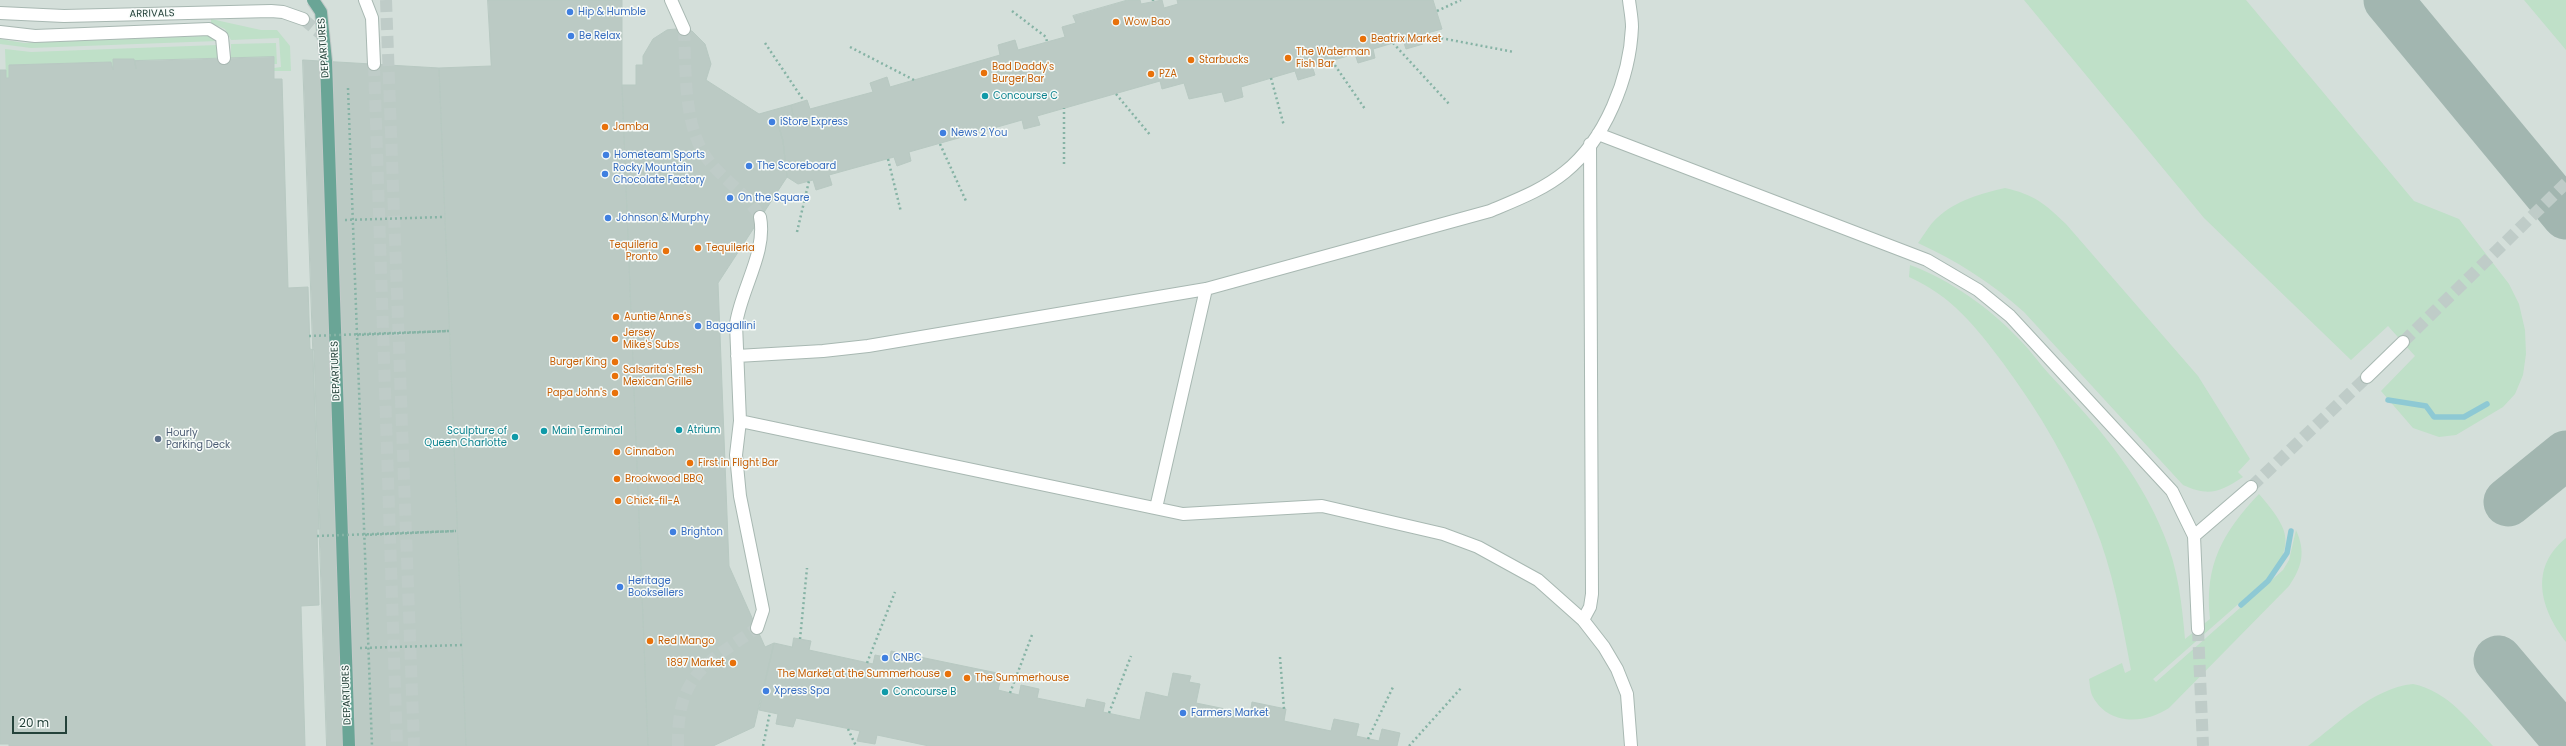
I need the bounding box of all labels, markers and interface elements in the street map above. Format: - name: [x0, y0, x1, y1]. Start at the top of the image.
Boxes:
- place label: Hip & Humble: [578, 6, 646, 18]
- marker: Hip & Humble: [565, 7, 575, 17]
- street label: ARRIVALS: [129, 8, 175, 20]
- place label: Wow Bao: [1124, 16, 1170, 28]
- marker: Wow Bao: [1111, 17, 1121, 27]
- street label: DEPARTURES: [316, 18, 332, 78]
- place label: Be Relax: [579, 30, 620, 42]
- marker: Be Relax: [566, 31, 576, 41]
- place label: Beatrix Market: [1371, 33, 1441, 45]
- marker: Beatrix Market: [1358, 34, 1368, 44]
- place label: The Waterman Fish Bar: [1296, 46, 1370, 70]
- marker: The Waterman Fish Bar: [1283, 53, 1293, 63]
- place label: Starbucks: [1199, 54, 1249, 66]
- marker: Starbucks: [1186, 55, 1196, 65]
- place label: Bad Daddy's Burger Bar: [992, 61, 1054, 84]
- marker: Bad Daddy's Burger Bar: [979, 68, 989, 78]
- place label: PZA: [1159, 68, 1177, 80]
- marker: PZA: [1146, 69, 1156, 79]
- place label: Concourse C: [993, 90, 1058, 102]
- marker: Concourse C: [980, 91, 990, 101]
- place label: iStore Express: [780, 116, 848, 128]
- marker: iStore Express: [767, 117, 777, 127]
- place label: Jamba: [613, 121, 649, 133]
- marker: Jamba: [600, 122, 610, 132]
- place label: News 2 You: [951, 127, 1007, 139]
- marker: News 2 You: [938, 128, 948, 138]
- place label: Hometeam Sports: [614, 149, 705, 161]
- marker: Hometeam Sports: [601, 150, 611, 160]
- place label: The Scoreboard: [757, 160, 836, 172]
- marker: The Scoreboard: [744, 161, 754, 171]
- place label: Rocky Mountain Chocolate Factory: [613, 162, 705, 186]
- marker: Rocky Mountain Chocolate Factory: [600, 169, 610, 179]
- place label: On the Square: [738, 192, 810, 204]
- marker: On the Square: [725, 193, 735, 203]
- place label: Johnson & Murphy: [616, 212, 709, 224]
- marker: Johnson & Murphy: [603, 213, 613, 223]
- place label: Tequileria Pronto: [609, 239, 658, 262]
- place label: Tequileria: [706, 242, 755, 254]
- marker: Tequileria: [693, 243, 703, 253]
- marker: Tequileria Pronto: [661, 246, 671, 256]
- place label: Auntie Anne's: [624, 311, 691, 323]
- marker: Auntie Anne's: [611, 312, 621, 322]
- place label: Baggallini: [706, 320, 755, 332]
- marker: Baggallini: [693, 321, 703, 331]
- place label: Jersey Mike's Subs: [623, 327, 679, 350]
- marker: Jersey Mike's Subs: [610, 334, 620, 344]
- street label: DEPARTURES: [329, 341, 343, 401]
- place label: Burger King: [550, 356, 607, 368]
- marker: Burger King: [610, 357, 620, 367]
- place label: Salsarita's Fresh Mexican Grille: [623, 364, 703, 388]
- marker: Salsarita's Fresh Mexican Grille: [610, 371, 620, 381]
- place label: Papa John's: [547, 387, 607, 399]
- marker: Papa John's: [610, 388, 620, 398]
- place label: Atrium: [687, 424, 720, 436]
- place label: Sculpture of Queen Charlotte: [424, 425, 507, 448]
- place label: Main Terminal: [552, 425, 623, 437]
- marker: Atrium: [674, 425, 684, 435]
- marker: Main Terminal: [539, 426, 549, 436]
- place label: Hourly Parking Deck: [166, 427, 230, 450]
- marker: Sculpture of Queen Charlotte: [510, 432, 520, 442]
- marker: Hourly Parking Deck: [153, 434, 163, 444]
- place label: Cinnabon: [625, 446, 674, 458]
- marker: Cinnabon: [612, 447, 622, 457]
- place label: First in Flight Bar: [698, 457, 778, 469]
- marker: First in Flight Bar: [685, 458, 695, 468]
- place label: Brookwood BBQ: [625, 473, 703, 485]
- marker: Brookwood BBQ: [612, 474, 622, 484]
- place label: Chick-fil-A: [626, 495, 680, 507]
- marker: Chick-fil-A: [613, 496, 623, 506]
- place label: Brighton: [681, 526, 723, 538]
- marker: Brighton: [668, 527, 678, 537]
- place label: Heritage Booksellers: [628, 575, 684, 598]
- marker: Heritage Booksellers: [615, 582, 625, 592]
- place label: Red Mango: [658, 635, 715, 647]
- marker: Red Mango: [645, 636, 655, 646]
- place label: CNBC: [893, 652, 922, 664]
- marker: CNBC: [880, 653, 890, 663]
- place label: 1897 Market: [667, 657, 725, 669]
- marker: 1897 Market: [728, 658, 738, 668]
- street label: DEPARTURES: [340, 665, 354, 725]
- place label: The Market at the Summerhouse: [777, 668, 940, 680]
- marker: The Market at the Summerhouse: [943, 669, 953, 679]
- place label: The Summerhouse: [975, 672, 1069, 684]
- marker: The Summerhouse: [962, 673, 972, 683]
- place label: Xpress Spa: [774, 685, 829, 697]
- marker: Xpress Spa: [761, 686, 771, 696]
- place label: Concourse B: [893, 686, 956, 698]
- marker: Concourse B: [880, 687, 890, 697]
- place label: Farmers Market: [1191, 707, 1269, 719]
- scale bar: [14, 708, 69, 734]
- marker: Farmers Market: [1178, 708, 1188, 718]
- text: 20 m: [19, 714, 49, 731]

